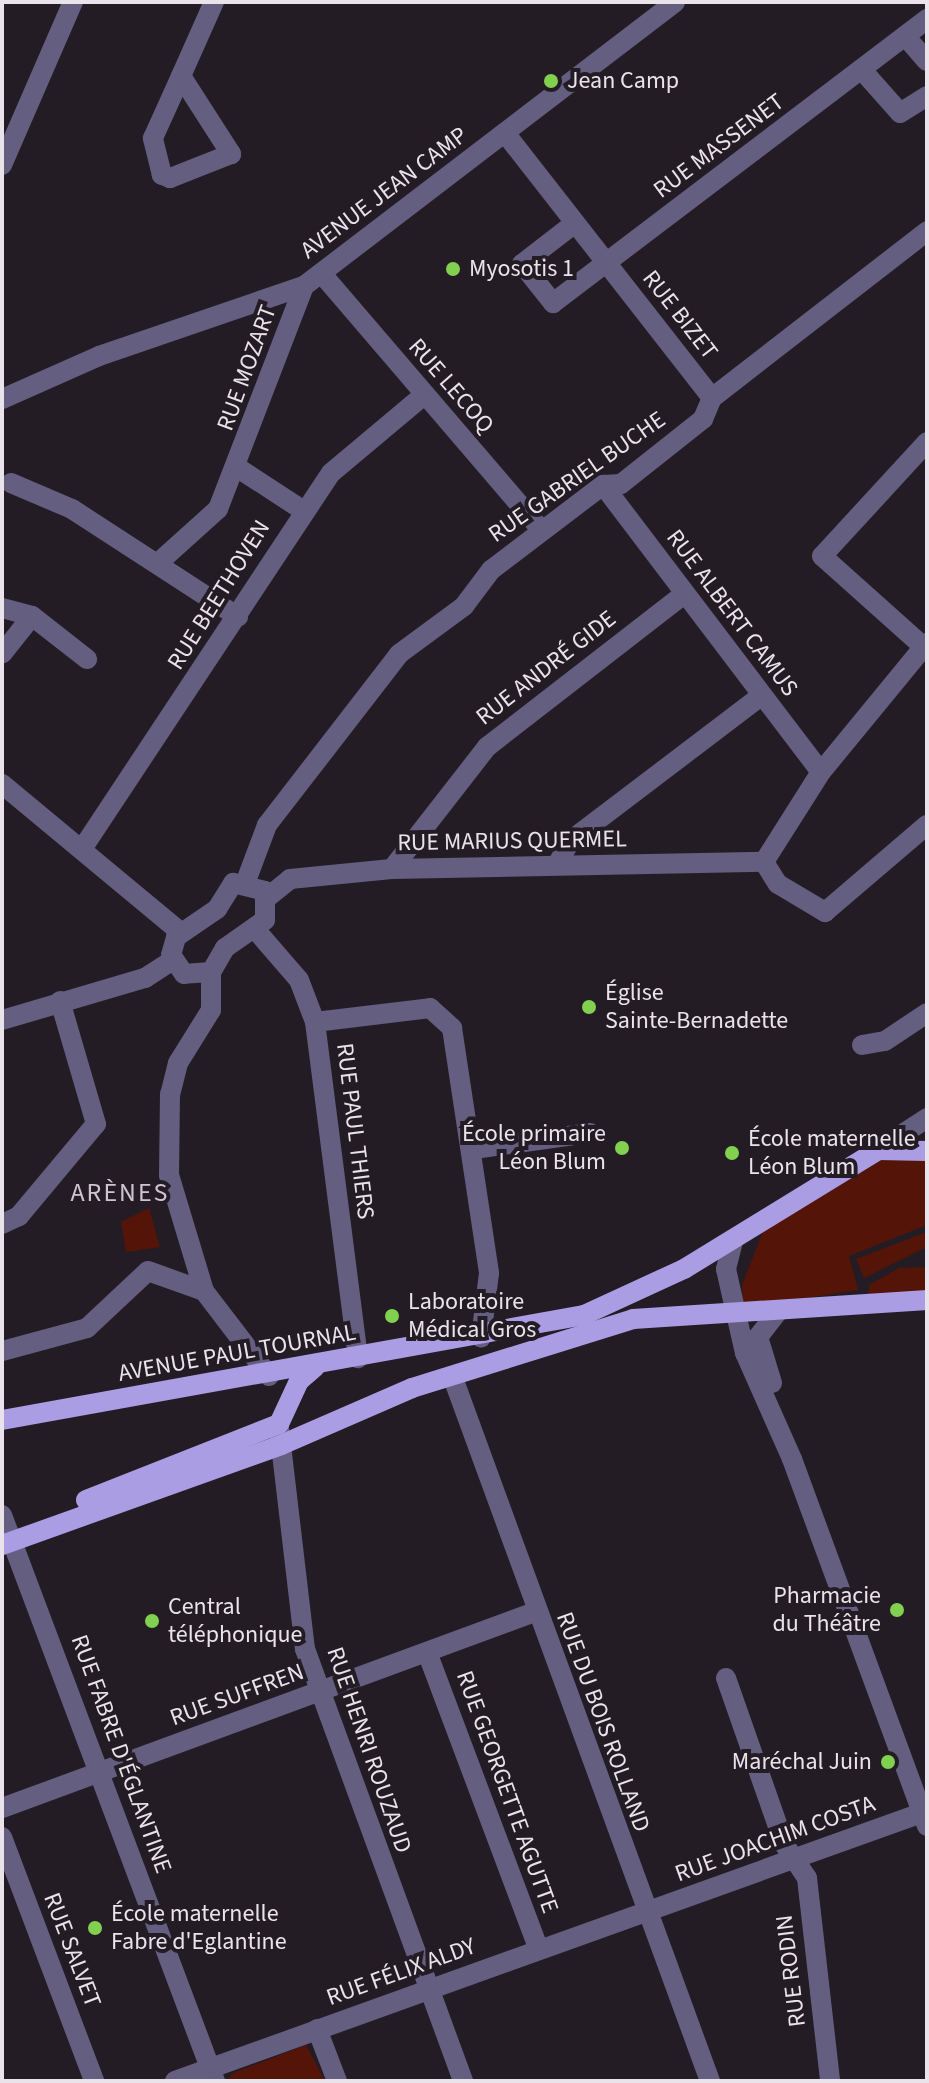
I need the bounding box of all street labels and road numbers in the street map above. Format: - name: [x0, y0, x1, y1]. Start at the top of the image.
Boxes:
- street label: RUE MASSENET: [648, 88, 790, 204]
- street label: AVENUE JEAN CAMP: [295, 121, 473, 265]
- street label: RUE BIZET: [636, 265, 724, 365]
- street label: RUE MOZART: [211, 301, 283, 435]
- street label: RUE LECOQ: [402, 333, 500, 439]
- street label: RUE GABRIEL BUCHE: [483, 405, 671, 549]
- street label: RUE BEETHOVEN: [162, 515, 276, 675]
- street label: RUE ALBERT CAMUS: [660, 524, 804, 702]
- street label: RUE ANDRÉ GIDE: [470, 604, 622, 732]
- street label: RUE MARIUS QUERMEL: [397, 825, 627, 857]
- street label: RUE PAUL THIERS: [330, 1041, 380, 1221]
- street label: AVENUE PAUL TOURNAL: [116, 1318, 358, 1388]
- street label: RUE DU BOIS ROLLAND: [550, 1608, 656, 1836]
- street label: RUE FABRE D'ÉGLANTINE: [64, 1631, 178, 1877]
- street label: RUE HENRI ROUZAUD: [320, 1643, 418, 1857]
- street label: RUE SUFFREN: [166, 1657, 308, 1733]
- street label: RUE GEORGETTE AGUTTE: [450, 1667, 564, 1917]
- street label: RUE JOACHIM COSTA: [671, 1789, 879, 1889]
- street label: RUE SALVET: [37, 1889, 107, 2011]
- street label: RUE RODIN: [770, 1913, 812, 2029]
- street label: RUE FÉLIX ALDY: [323, 1932, 479, 2012]

